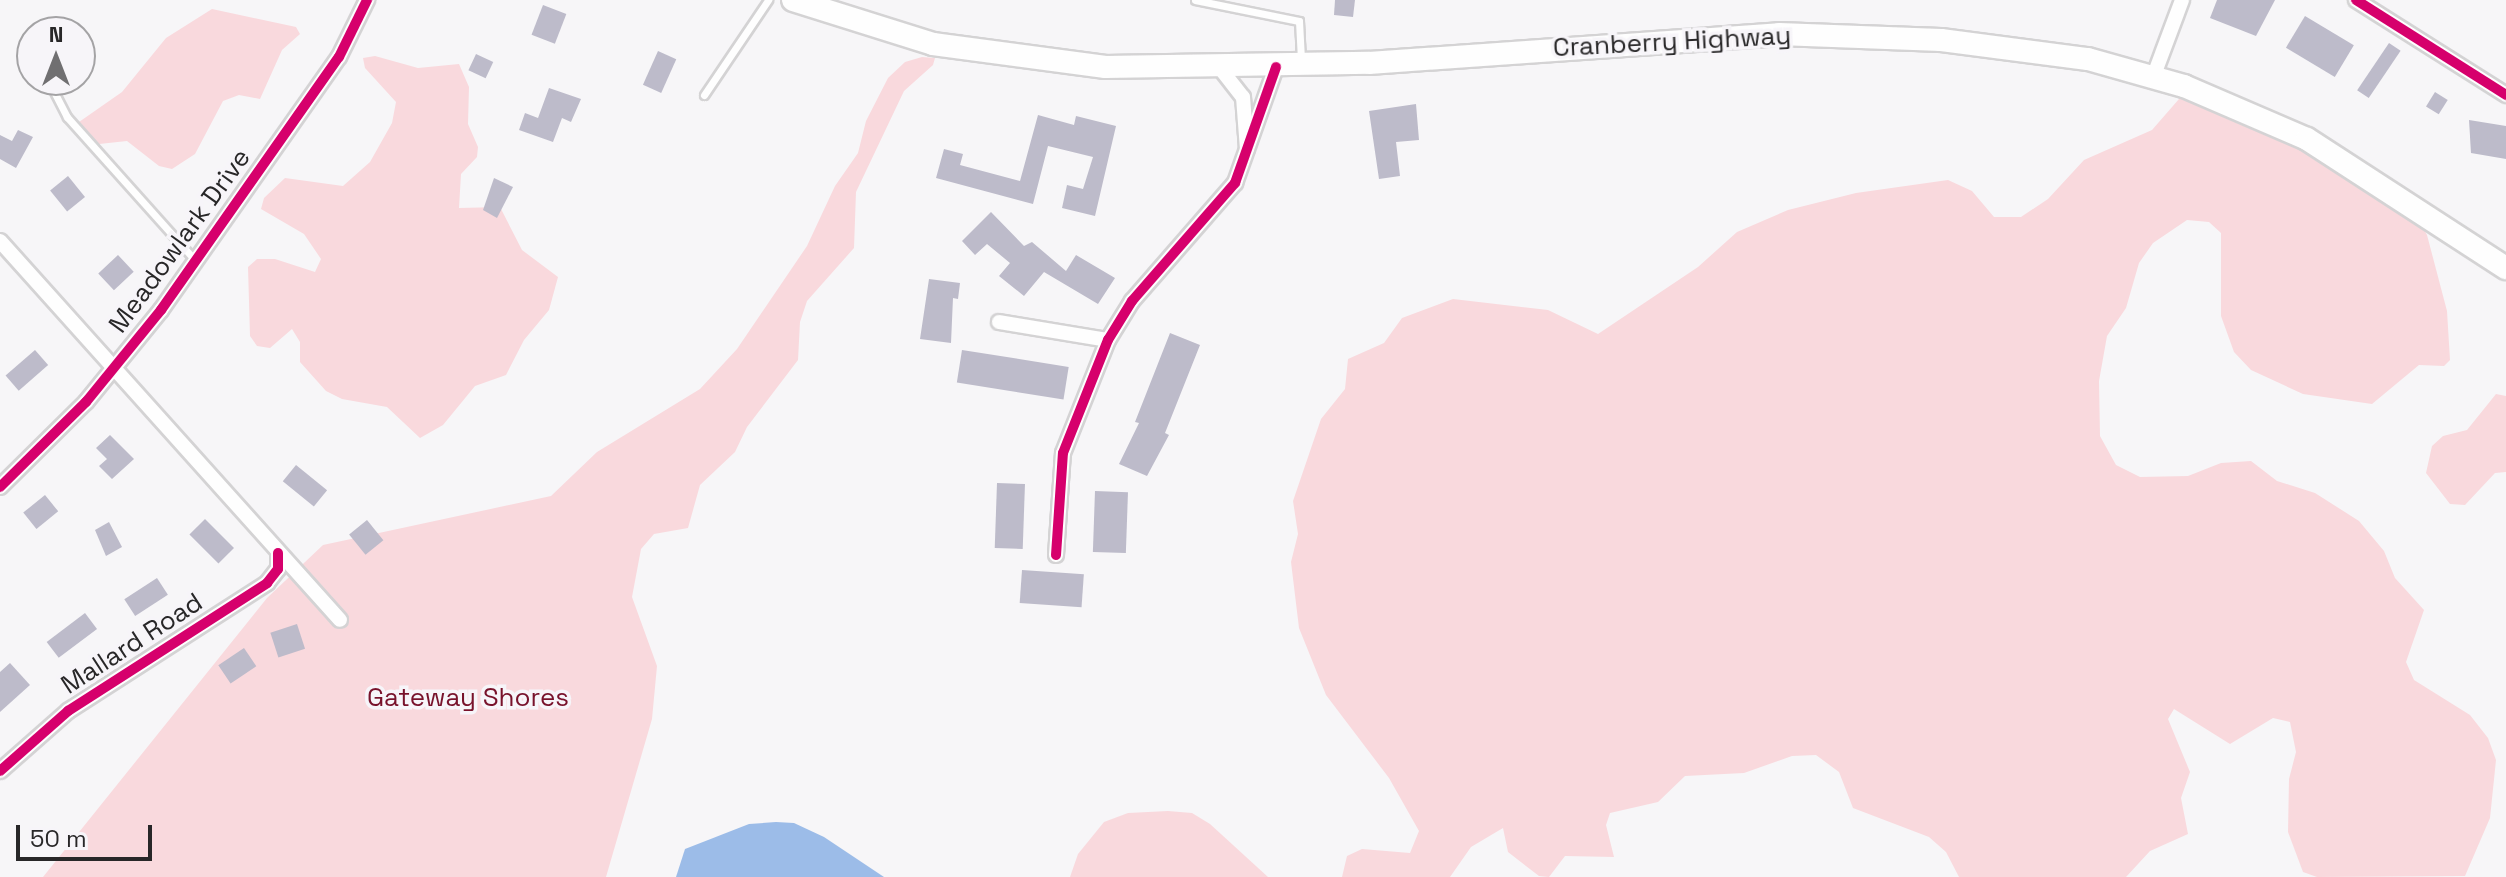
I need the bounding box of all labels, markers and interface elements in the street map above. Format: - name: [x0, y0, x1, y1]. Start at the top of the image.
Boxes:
- north arrow: [16, 16, 96, 96]
- text: N: [49, 20, 63, 48]
- street label: Cranberry Highway: [1552, 20, 1792, 64]
- street label: Meadowlark Drive: [103, 143, 257, 339]
- street label: Mallard Road: [56, 587, 208, 701]
- park label: Gateway Shores: [367, 682, 569, 714]
- scale bar: [20, 809, 156, 859]
- text: 50 m: [30, 823, 87, 854]

